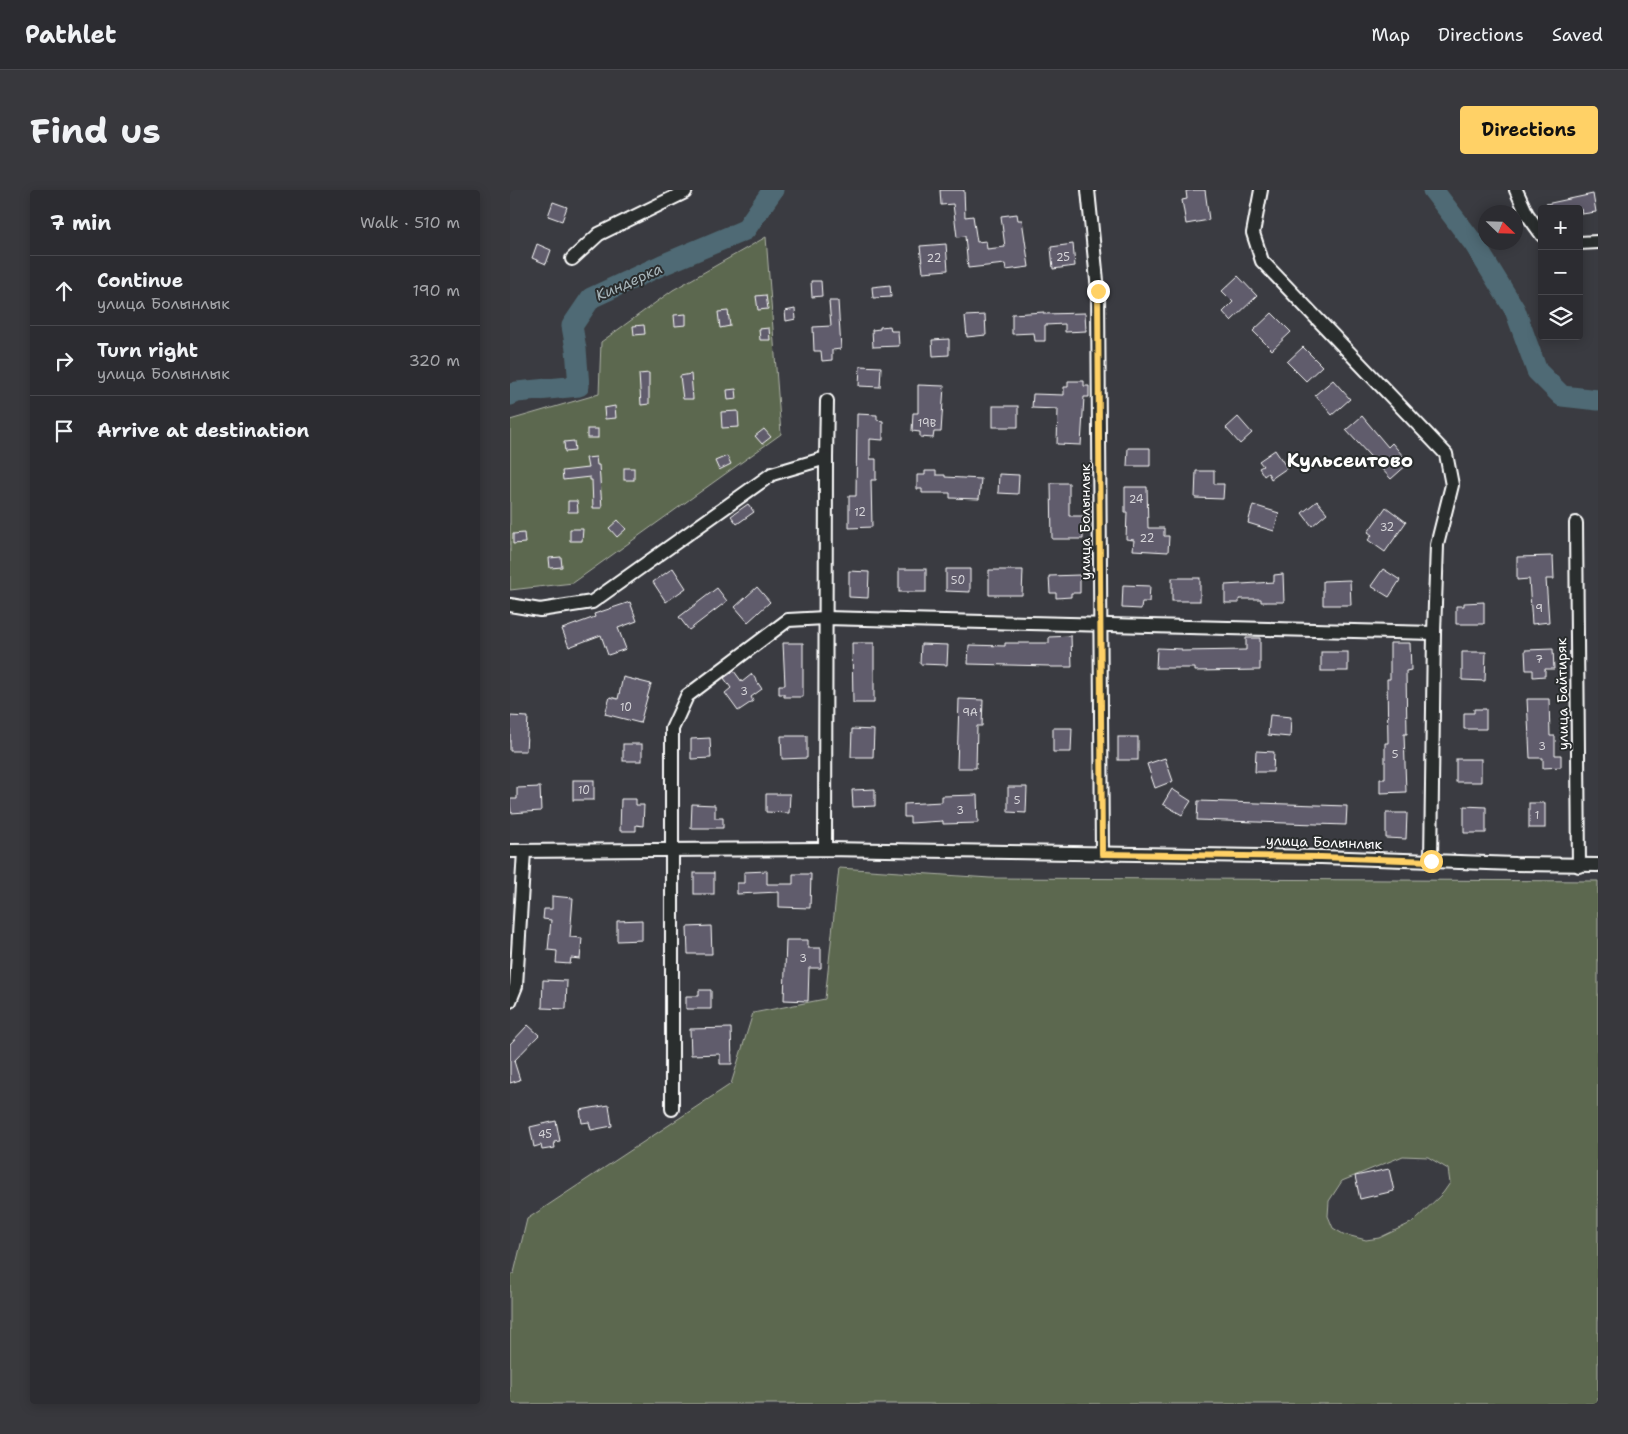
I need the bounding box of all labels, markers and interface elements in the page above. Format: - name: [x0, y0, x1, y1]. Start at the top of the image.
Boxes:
- text: Pathlet: [25, 19, 116, 51]
- text: Map: [1372, 23, 1410, 47]
- text: Directions: [1438, 23, 1524, 47]
- text: Saved: [1552, 23, 1603, 47]
- button: Directions: [1460, 106, 1598, 154]
- text: Find us: [30, 107, 161, 154]
- north arrow: [1478, 205, 1523, 250]
- map controls: [1538, 205, 1583, 340]
- button: +: [1538, 205, 1583, 250]
- text: 7 min: [50, 209, 111, 237]
- text: Walk · 510 m: [360, 212, 460, 233]
- house number: 25: [1056, 250, 1070, 265]
- button: −: [1538, 250, 1583, 295]
- house number: 22: [927, 251, 941, 266]
- water label: Киндерка: [592, 258, 666, 306]
- text: Continue: [97, 268, 183, 293]
- icon: ahead: [50, 277, 78, 305]
- text: 190 m: [413, 280, 460, 301]
- route end: [1087, 280, 1110, 303]
- text: улица Болынлык: [97, 293, 230, 314]
- button: layers: [1538, 295, 1583, 340]
- text: Turn right: [97, 338, 198, 363]
- icon: right: [50, 347, 78, 375]
- text: 320 m: [409, 350, 460, 371]
- text: улица Болынлык: [97, 363, 230, 384]
- house number: 19В: [918, 416, 937, 431]
- icon: arrive: [50, 417, 78, 445]
- text: Arrive at destination: [97, 418, 309, 443]
- district label: Кульсеитово: [1287, 448, 1413, 473]
- street label: улица Болынлык: [1076, 463, 1094, 580]
- house number: 24: [1129, 492, 1144, 507]
- house number: 12: [854, 505, 866, 520]
- house number: 32: [1380, 520, 1394, 535]
- house number: 22: [1140, 531, 1154, 546]
- house number: 50: [951, 573, 965, 588]
- house number: 9: [1535, 601, 1543, 616]
- street label: улица Байтиряк: [1552, 637, 1572, 750]
- house number: 7: [1535, 652, 1543, 667]
- house number: 3: [740, 684, 748, 699]
- house number: 10: [620, 700, 632, 715]
- house number: 9А: [962, 705, 978, 720]
- house number: 3: [1538, 739, 1546, 754]
- house number: 5: [1392, 747, 1399, 762]
- house number: 10: [578, 783, 590, 798]
- house number: 5: [1014, 793, 1021, 808]
- house number: 3: [956, 803, 964, 818]
- house number: 1: [1535, 808, 1539, 823]
- street label: улица Болынлык: [1266, 831, 1383, 853]
- route start: [1420, 850, 1443, 873]
- house number: 3: [799, 951, 807, 966]
- house number: 45: [538, 1127, 552, 1142]

